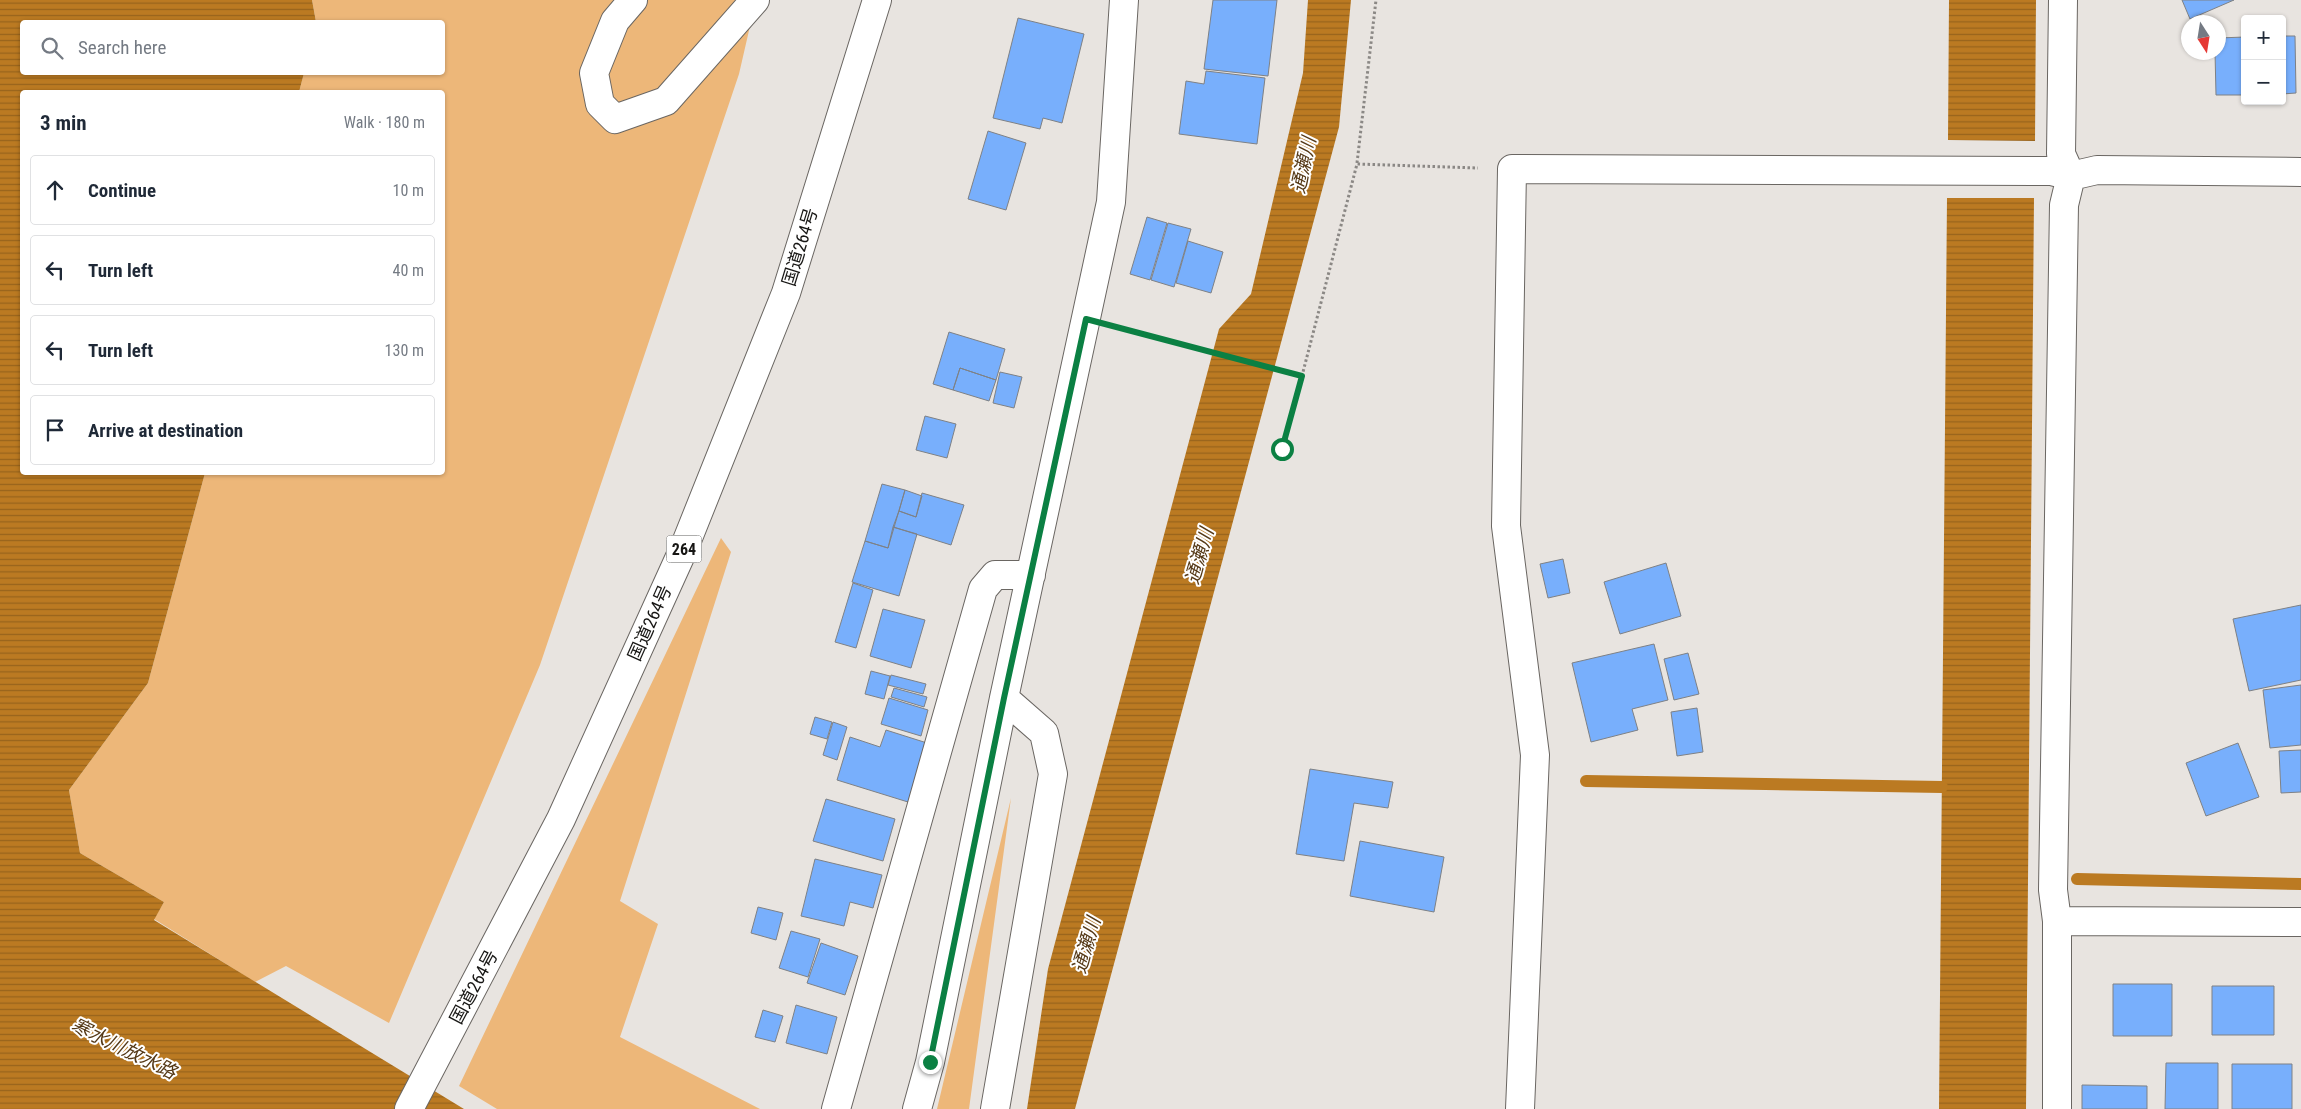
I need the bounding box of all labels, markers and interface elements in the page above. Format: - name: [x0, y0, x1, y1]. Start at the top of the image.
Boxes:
- north arrow: [2181, 15, 2226, 60]
- map controls: [2241, 15, 2286, 105]
- button: +: [2241, 15, 2286, 60]
- search box: [20, 20, 445, 75]
- icon: search: [38, 34, 66, 62]
- text: Search here: [78, 36, 166, 59]
- button: −: [2241, 60, 2286, 105]
- text: 3 min: [40, 111, 87, 135]
- text: Walk · 180 m: [344, 113, 425, 132]
- water label: 通瀬川: [1286, 133, 1321, 195]
- icon: ahead: [41, 176, 69, 204]
- text: Continue: [88, 179, 156, 202]
- text: 10 m: [392, 181, 424, 200]
- street label: 国道264号: [778, 205, 821, 288]
- icon: left: [41, 256, 69, 284]
- text: Turn left: [88, 259, 153, 282]
- text: 40 m: [392, 261, 424, 280]
- icon: left: [41, 336, 69, 364]
- text: Turn left: [88, 339, 153, 362]
- text: 130 m: [385, 341, 424, 360]
- icon: arrive: [41, 416, 69, 444]
- text: Arrive at destination: [88, 419, 243, 442]
- route start: [1271, 438, 1294, 461]
- water label: 通瀬川: [1181, 524, 1219, 587]
- road number: 264: [666, 536, 702, 562]
- street label: 国道264号: [624, 582, 676, 664]
- water label: 通瀬川: [1068, 913, 1106, 976]
- street label: 国道264号: [445, 946, 502, 1027]
- water label: 寒水川放水路: [68, 1013, 182, 1085]
- route end: [919, 1051, 942, 1074]

